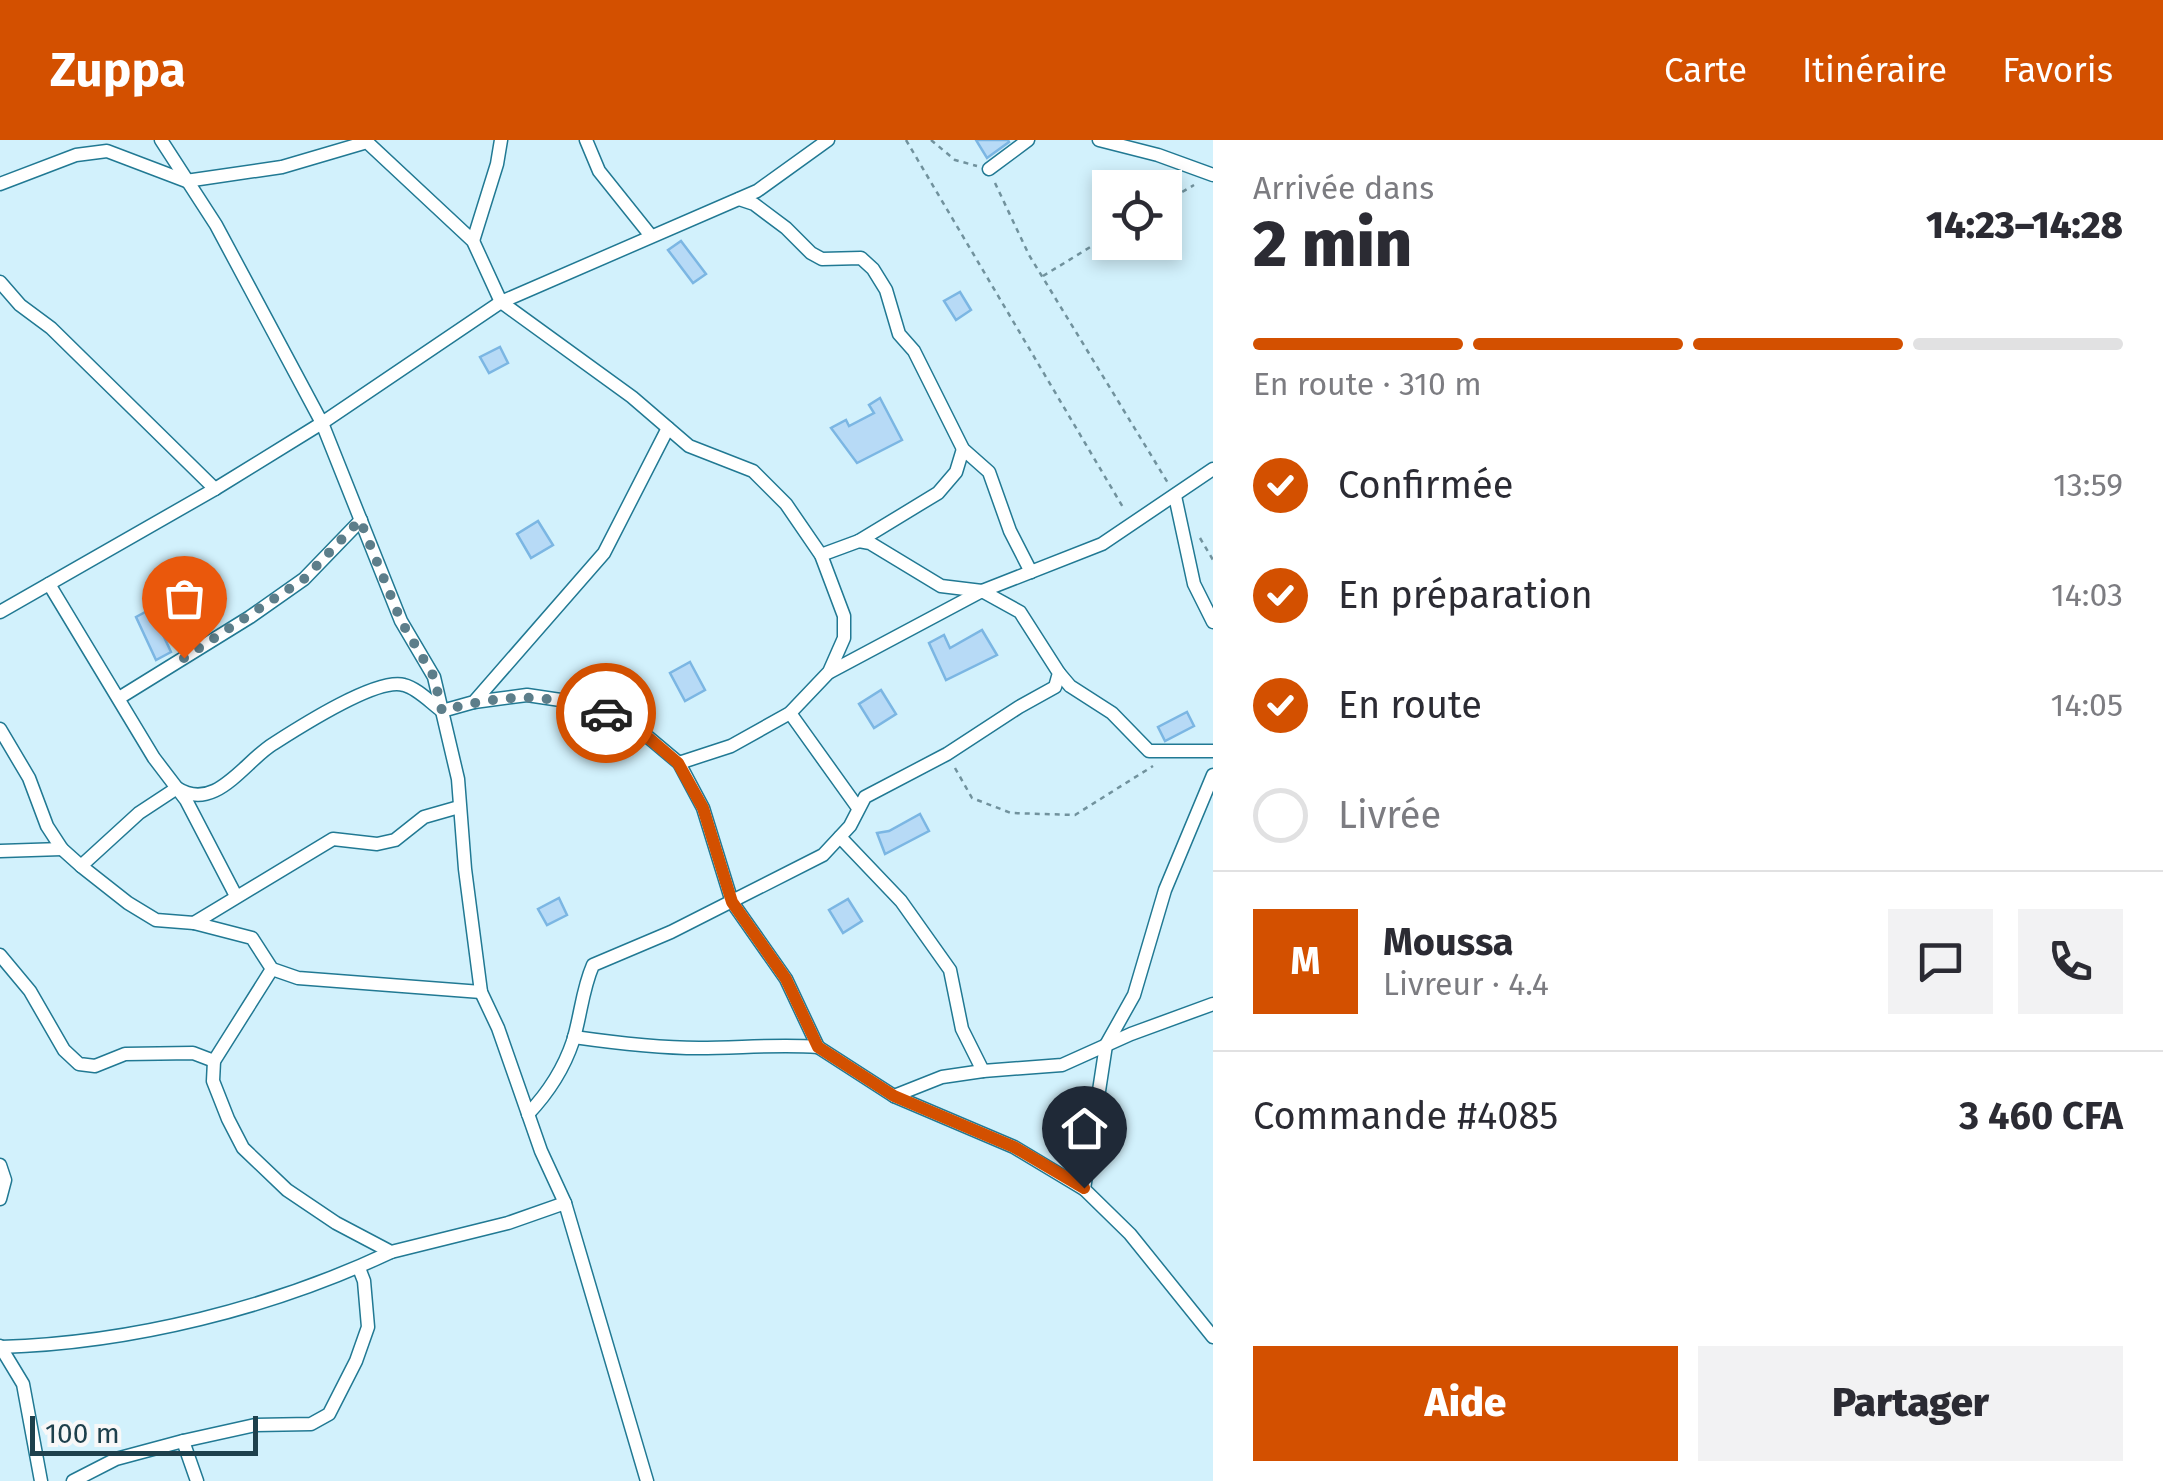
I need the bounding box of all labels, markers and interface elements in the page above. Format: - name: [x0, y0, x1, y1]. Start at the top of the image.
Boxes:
- text: Zuppa: [50, 41, 186, 99]
- text: Carte: [1664, 49, 1747, 91]
- text: Itinéraire: [1802, 49, 1947, 91]
- text: Favoris: [2002, 49, 2113, 91]
- text: Arrivée dans: [1253, 169, 1434, 207]
- map controls: [1092, 170, 1182, 260]
- button: locate: [1092, 170, 1182, 260]
- text: 14:23–14:28: [1926, 202, 2123, 248]
- text: 2 min: [1253, 205, 1412, 283]
- text: En route · 310 m: [1253, 365, 1482, 403]
- icon: check: [1253, 458, 1308, 513]
- text: Confirmée: [1338, 462, 1514, 508]
- text: 13:59: [2053, 466, 2123, 504]
- pin: [142, 556, 227, 659]
- icon: check: [1253, 568, 1308, 623]
- icon: bag: [157, 571, 212, 626]
- text: En préparation: [1338, 572, 1593, 618]
- text: 14:03: [2051, 576, 2123, 614]
- courier: [556, 663, 656, 763]
- icon: check: [1253, 678, 1308, 733]
- text: En route: [1338, 682, 1482, 728]
- icon: car: [579, 686, 634, 741]
- text: 14:05: [2051, 686, 2123, 724]
- text: Livrée: [1338, 792, 1441, 838]
- button: chat: [1888, 909, 1993, 1014]
- button: phone: [2018, 909, 2123, 1014]
- text: Moussa: [1383, 919, 1514, 965]
- text: M: [1291, 938, 1320, 984]
- text: Livreur · 4.4: [1383, 965, 1549, 1003]
- pin: [1042, 1086, 1127, 1189]
- text: Commande #4085: [1253, 1093, 1558, 1139]
- text: 3 460 CFA: [1959, 1093, 2123, 1139]
- icon: home: [1057, 1101, 1112, 1156]
- button: Aide: [1253, 1346, 1678, 1461]
- button: Partager: [1698, 1346, 2123, 1461]
- scale bar: [30, 1411, 258, 1456]
- text: 100 m: [45, 1417, 120, 1450]

